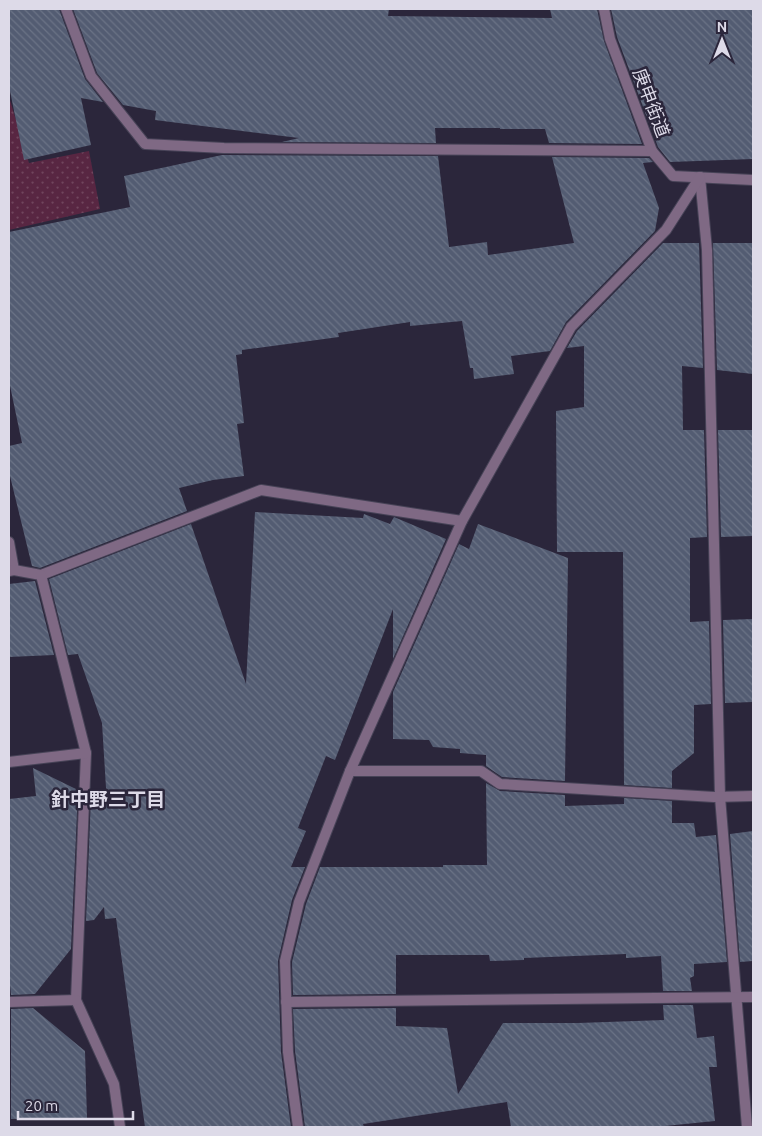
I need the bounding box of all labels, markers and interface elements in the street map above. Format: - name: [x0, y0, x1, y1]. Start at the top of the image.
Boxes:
- north arrow: [697, 15, 747, 65]
- text: N: [717, 19, 727, 35]
- street label: 庚申街道: [630, 65, 674, 140]
- district label: 針中野三丁目: [51, 788, 165, 810]
- scale bar: [18, 1088, 132, 1120]
- text: 20 m: [25, 1097, 58, 1114]

